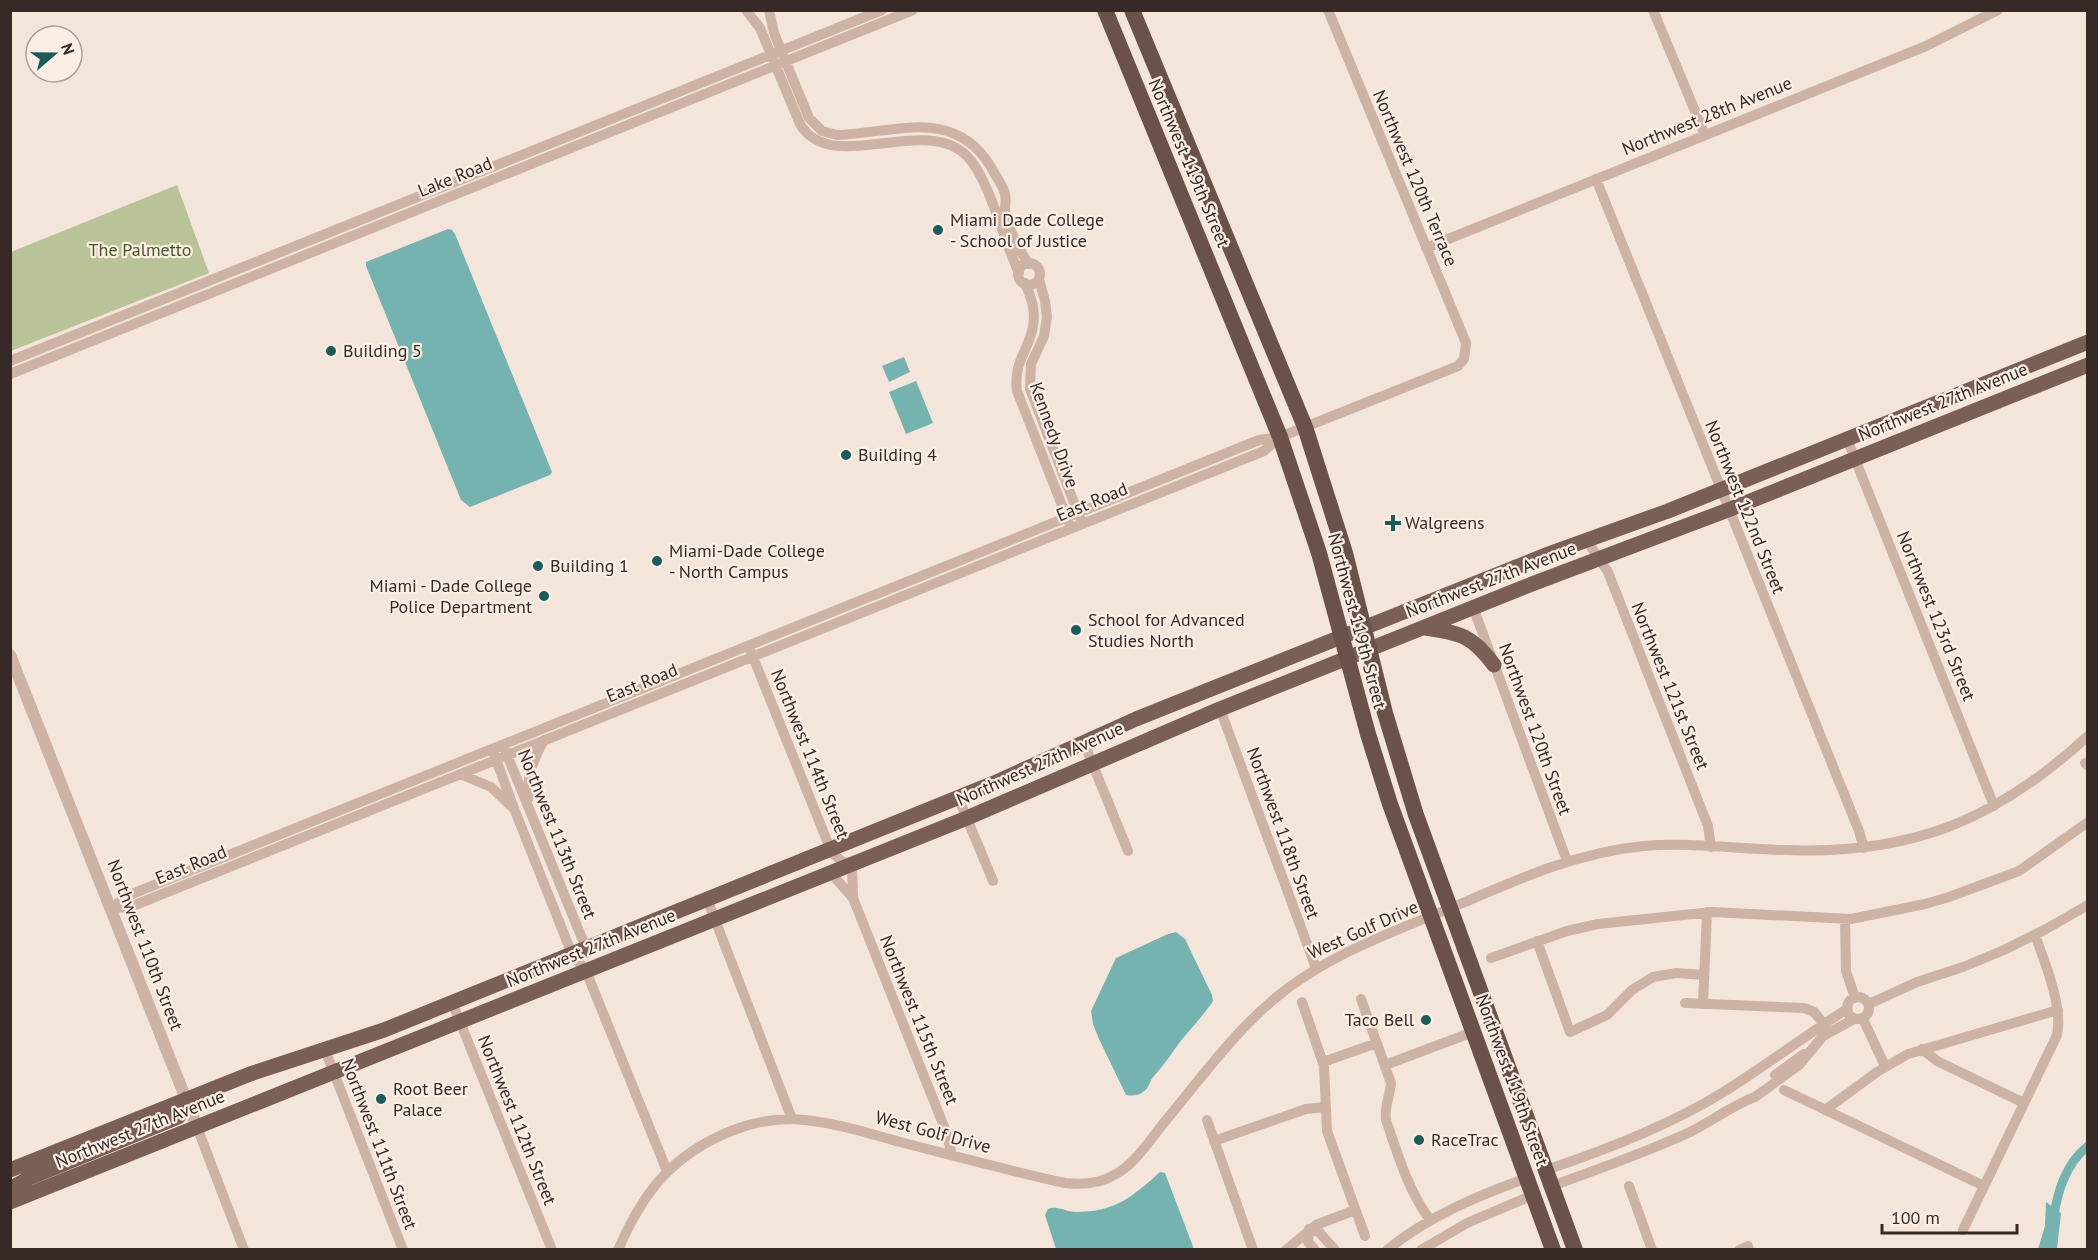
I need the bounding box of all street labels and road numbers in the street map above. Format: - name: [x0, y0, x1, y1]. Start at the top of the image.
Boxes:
- street label: Northwest 28th Avenue: [1619, 71, 1795, 160]
- street label: Northwest 119th Street: [1143, 75, 1235, 251]
- street label: Northwest 120th Terrace: [1368, 86, 1463, 270]
- street label: Lake Road: [414, 151, 495, 202]
- street label: Northwest 27th Avenue: [1855, 357, 2031, 446]
- street label: Kennedy Drive: [1025, 379, 1084, 491]
- street label: Northwest 122nd Street: [1700, 417, 1791, 597]
- street label: East Road: [1053, 477, 1131, 526]
- street label: Northwest 123rd Street: [1892, 528, 1981, 704]
- street label: Northwest 119th Street: [1323, 530, 1392, 711]
- street label: Northwest 27th Avenue: [1402, 536, 1579, 623]
- street label: Northwest 121st Street: [1626, 599, 1715, 773]
- street label: Northwest 120th Street: [1494, 640, 1577, 818]
- street label: East Road: [603, 658, 681, 707]
- street label: Northwest 114th Street: [766, 666, 855, 842]
- street label: Northwest 27th Avenue: [953, 716, 1127, 811]
- street label: Northwest 118th Street: [1242, 744, 1325, 922]
- street label: Northwest 113th Street: [513, 746, 602, 922]
- street label: East Road: [152, 840, 230, 889]
- street label: Northwest 110th Street: [102, 856, 189, 1034]
- street label: West Golf Drive: [1304, 895, 1422, 964]
- street label: Northwest 27th Avenue: [503, 903, 679, 992]
- street label: Northwest 115th Street: [875, 932, 964, 1108]
- street label: Northwest 119th Street: [1471, 991, 1554, 1169]
- street label: Northwest 112th Street: [473, 1032, 562, 1208]
- street label: Northwest 111th Street: [336, 1055, 423, 1233]
- street label: Northwest 27th Avenue: [52, 1084, 228, 1173]
- street label: West Golf Drive: [873, 1105, 993, 1158]

